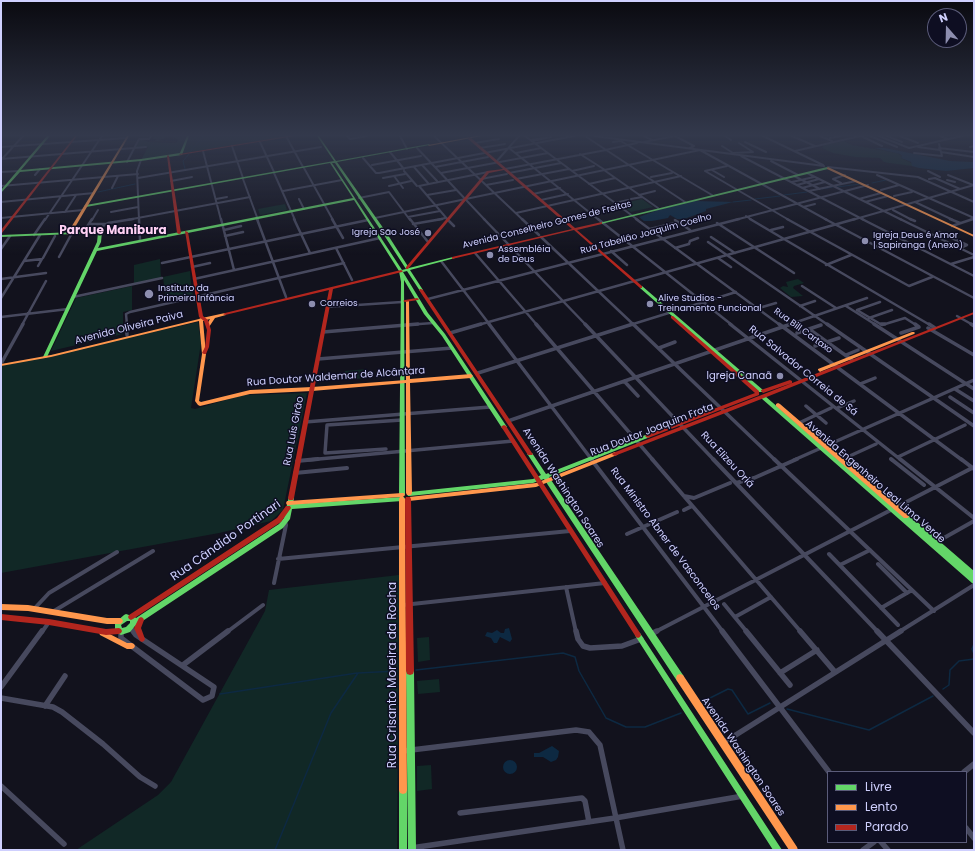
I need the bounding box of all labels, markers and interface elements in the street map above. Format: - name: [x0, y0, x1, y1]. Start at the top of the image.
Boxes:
- north arrow: [927, 8, 967, 48]
- text: N: [937, 9, 950, 27]
- street label: Avenida Conselheiro Gomes de Freitas: [461, 199, 633, 251]
- street label: Rua Tabelião Joaquim Coelho: [579, 211, 713, 257]
- district label: Parque Manibura: [59, 224, 167, 238]
- place label: Igreja São José: [352, 228, 420, 238]
- marker: Igreja São José: [423, 228, 433, 238]
- place label: Igreja Deus é Amor | Sapiranga (Anexo): [873, 231, 963, 252]
- marker: Igreja Deus é Amor | Sapiranga (Anexo): [860, 236, 870, 246]
- place label: Assembléia de Deus: [498, 245, 550, 266]
- marker: Assembléia de Deus: [485, 250, 495, 260]
- place label: Instituto da Primeira Infância: [158, 284, 234, 305]
- marker: Instituto da Primeira Infância: [143, 288, 155, 300]
- place label: Alive Studios - Treinamento Funcional: [658, 294, 761, 315]
- marker: Correios: [307, 299, 317, 309]
- place label: Correios: [320, 299, 358, 309]
- marker: Alive Studios - Treinamento Funcional: [645, 299, 655, 309]
- street label: Rua Bill Cartaxo: [771, 306, 835, 356]
- street label: Avenida Oliveira Paiva: [74, 309, 184, 347]
- street label: Rua Salvador Correia de Sá: [746, 323, 860, 419]
- street label: Rua Doutor Waldemar de Alcântara: [247, 365, 425, 389]
- place label: Igreja Canaã: [707, 370, 772, 382]
- marker: Igreja Canaã: [775, 371, 785, 381]
- street label: Rua Luís Girão: [281, 395, 307, 467]
- street label: Rua Doutor Joaquim Frota: [589, 401, 715, 459]
- street label: Avenida Engenheiro Leal Lima Verde: [803, 418, 947, 546]
- street label: Avenida Washington Soares: [520, 426, 606, 550]
- street label: Rua Elizeu Oriá: [698, 429, 756, 491]
- street label: Rua Ministro Abner de Vasconcelos: [607, 465, 723, 613]
- street label: Rua Cândido Portinari: [168, 498, 284, 584]
- street label: Rua Crisanto Moreira da Rocha: [386, 582, 400, 768]
- street label: Avenida Washington Soares: [699, 695, 787, 819]
- legend: [827, 771, 967, 843]
- text: Livre: [865, 778, 892, 795]
- text: Lento: [865, 798, 897, 815]
- text: Parado: [865, 818, 908, 835]

